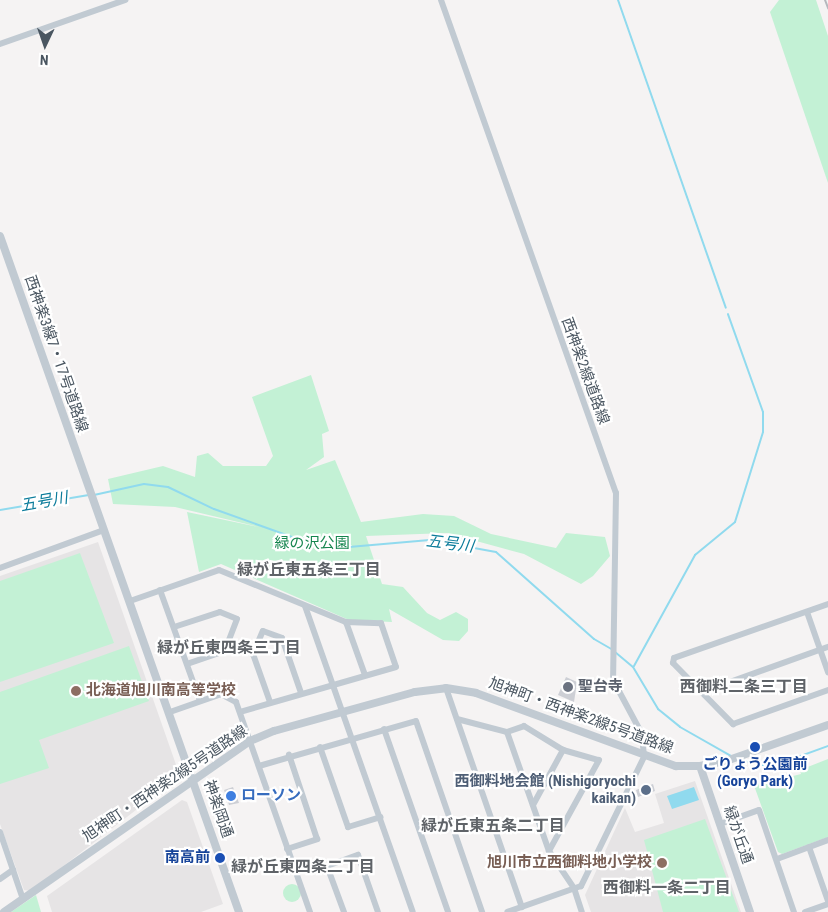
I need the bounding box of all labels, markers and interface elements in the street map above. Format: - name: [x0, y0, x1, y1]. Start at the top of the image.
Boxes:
- north arrow: [20, 20, 70, 70]
- text: N: [40, 52, 49, 68]
- street label: 西神楽3線7・17号道路線: [21, 273, 91, 435]
- street label: 西神楽2線道路線: [557, 315, 613, 427]
- water label: 五号川: [19, 488, 69, 516]
- water label: 五号川: [425, 532, 475, 556]
- park label: 緑の沢公園: [275, 535, 349, 553]
- district label: 緑が丘東五条三丁目: [237, 560, 381, 580]
- district label: 緑が丘東四条三丁目: [157, 638, 301, 658]
- street label: 旭神町・西神楽2線5号道路線: [486, 674, 676, 758]
- district label: 西御料二条三丁目: [680, 677, 808, 697]
- place label: 聖台寺: [578, 678, 623, 696]
- marker: 聖台寺: [562, 681, 574, 693]
- place label: 北海道旭川南高等学校: [86, 682, 236, 700]
- marker: 北海道旭川南高等学校: [70, 685, 82, 697]
- street label: 旭神町・西神楽2線5号道路線: [79, 722, 251, 846]
- marker: ごりょう公園前 (Goryo Park): [749, 741, 761, 753]
- place label: ごりょう公園前 (Goryo Park): [703, 755, 807, 790]
- place label: 西御料地会館 (Nishigoryochi kaikan): [455, 772, 636, 807]
- street label: 神楽岡通: [200, 778, 236, 840]
- marker: 西御料地会館 (Nishigoryochi kaikan): [640, 784, 652, 796]
- place label: ローソン: [241, 787, 301, 805]
- marker: ローソン: [225, 790, 237, 802]
- street label: 緑が丘通: [720, 804, 756, 866]
- district label: 緑が丘東五条二丁目: [421, 816, 565, 836]
- place label: 南高前: [165, 849, 210, 867]
- marker: 南高前: [214, 852, 226, 864]
- place label: 旭川市立西御料地小学校: [487, 854, 652, 872]
- district label: 緑が丘東四条二丁目: [231, 857, 375, 877]
- marker: 旭川市立西御料地小学校: [656, 857, 668, 869]
- district label: 西御料一条二丁目: [603, 878, 731, 898]

